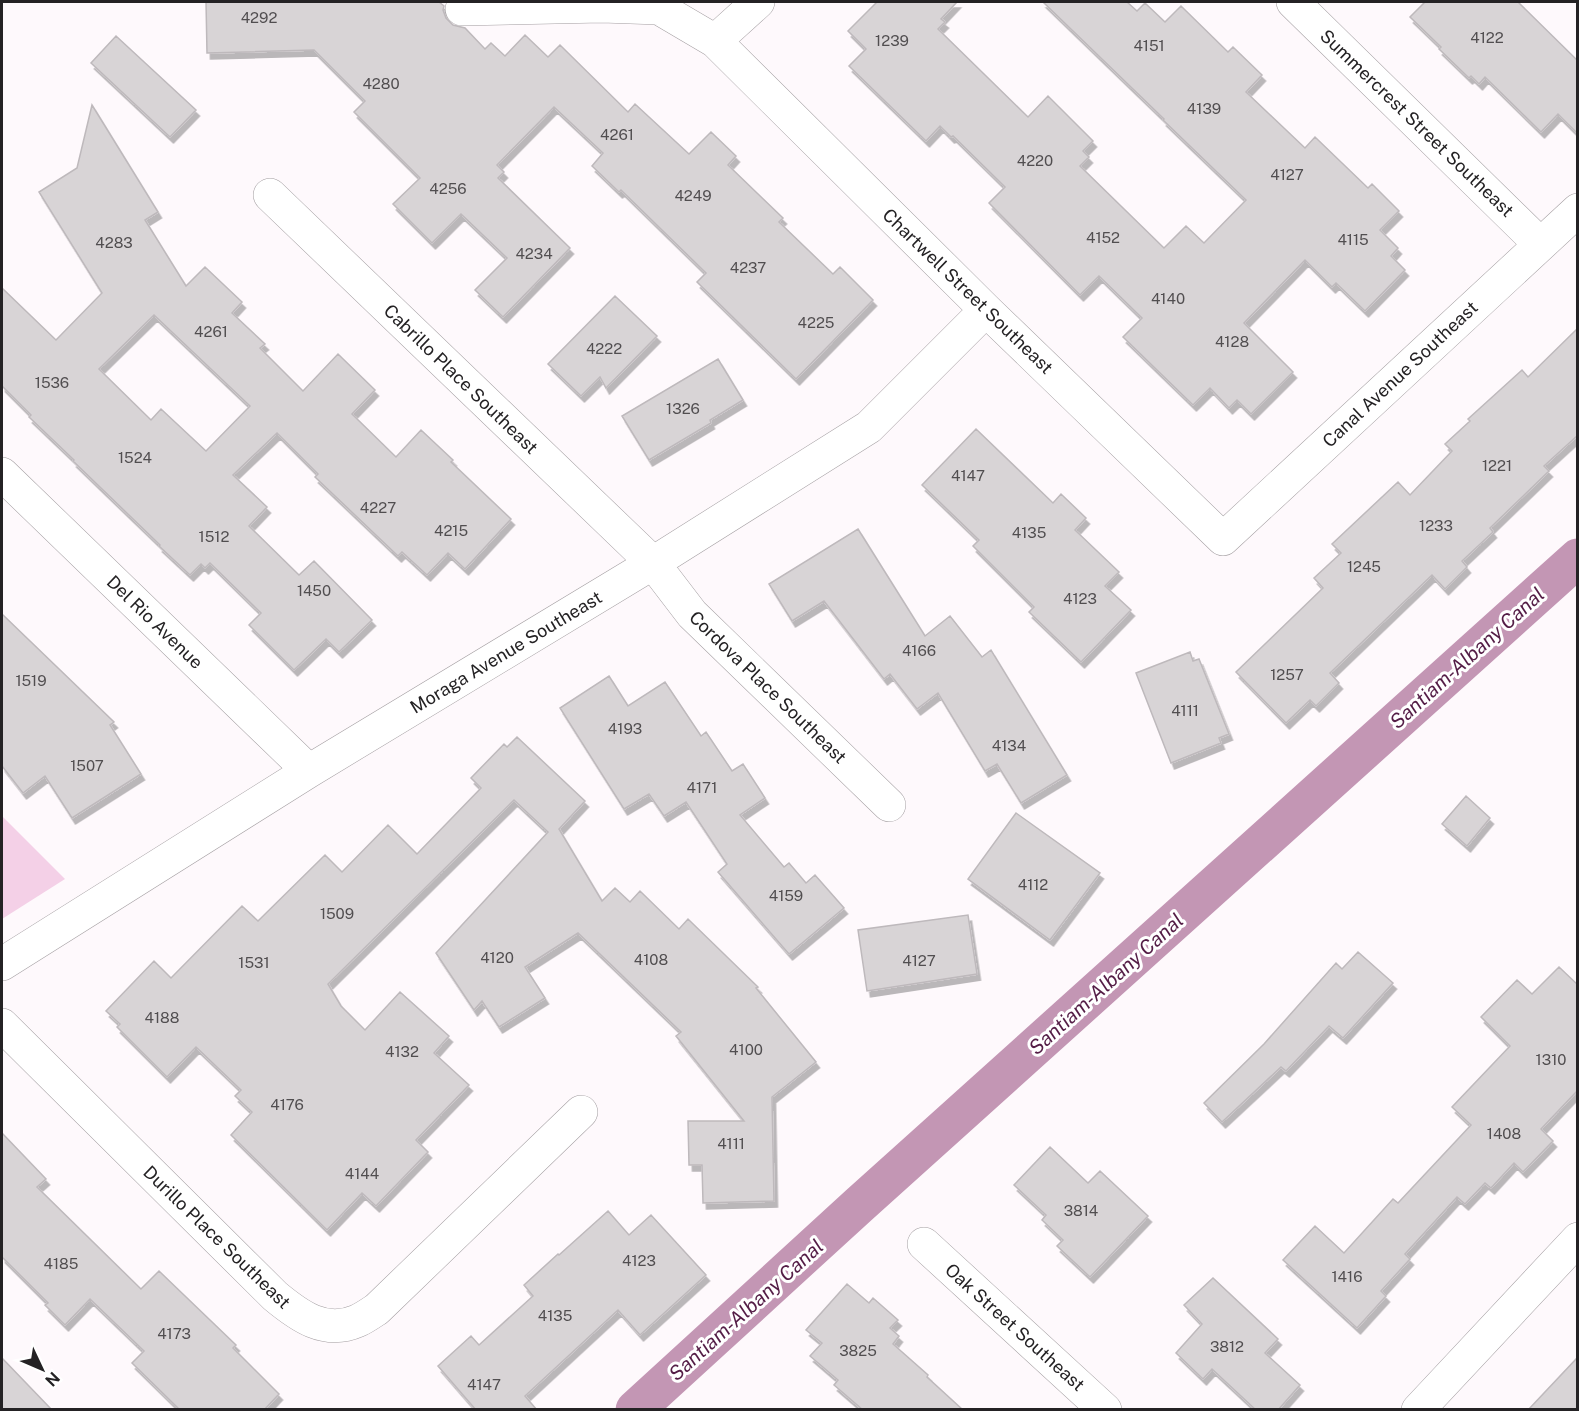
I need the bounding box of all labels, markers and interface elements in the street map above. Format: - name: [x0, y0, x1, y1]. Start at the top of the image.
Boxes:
- house number: 4292: [241, 9, 277, 26]
- street label: Summercrest Street Southeast: [1316, 25, 1518, 221]
- house number: 4122: [1470, 29, 1504, 46]
- house number: 1239: [875, 32, 909, 49]
- house number: 4151: [1133, 37, 1165, 54]
- house number: 4280: [362, 75, 400, 92]
- house number: 4139: [1187, 100, 1221, 117]
- house number: 4261: [600, 126, 634, 143]
- house number: 4220: [1017, 152, 1053, 169]
- house number: 4127: [1270, 166, 1304, 183]
- house number: 4256: [429, 180, 467, 197]
- house number: 4249: [674, 187, 712, 204]
- street label: Chartwell Street Southeast: [879, 204, 1057, 378]
- house number: 4152: [1086, 229, 1120, 246]
- house number: 4115: [1337, 231, 1369, 248]
- house number: 4283: [95, 234, 133, 251]
- house number: 4234: [515, 245, 553, 262]
- house number: 4237: [730, 259, 766, 276]
- house number: 4140: [1151, 290, 1185, 307]
- street label: Canal Avenue Southeast: [1318, 297, 1482, 451]
- street label: Cabrillo Place Southeast: [380, 300, 542, 458]
- house number: 4225: [798, 314, 834, 331]
- house number: 4261: [194, 323, 228, 340]
- house number: 4128: [1215, 333, 1249, 350]
- house number: 4222: [586, 340, 622, 357]
- house number: 1536: [35, 374, 69, 391]
- house number: 1326: [666, 400, 700, 417]
- house number: 1524: [118, 449, 152, 466]
- house number: 1221: [1482, 457, 1512, 474]
- house number: 4147: [951, 467, 985, 484]
- house number: 4227: [360, 499, 396, 516]
- house number: 1233: [1419, 517, 1453, 534]
- house number: 4215: [434, 522, 468, 539]
- house number: 4135: [1012, 524, 1046, 541]
- house number: 1512: [199, 528, 229, 545]
- house number: 1245: [1347, 558, 1381, 575]
- street label: Del Rio Avenue: [103, 571, 207, 673]
- house number: 1450: [297, 582, 331, 599]
- water label: Santiam-Albany Canal: [1385, 582, 1549, 734]
- street label: Moraga Avenue Southeast: [406, 586, 606, 718]
- house number: 4123: [1063, 590, 1097, 607]
- street label: Cordova Place Southeast: [685, 606, 851, 768]
- house number: 4166: [902, 642, 936, 659]
- house number: 1257: [1270, 666, 1304, 683]
- house number: 1519: [15, 672, 47, 689]
- house number: 4111: [1171, 702, 1199, 719]
- house number: 4193: [608, 720, 642, 737]
- house number: 4134: [992, 737, 1026, 754]
- house number: 1507: [70, 757, 104, 774]
- house number: 4171: [687, 779, 717, 796]
- house number: 4112: [1018, 876, 1048, 893]
- house number: 4159: [769, 887, 803, 904]
- house number: 1509: [320, 905, 354, 922]
- water label: Santiam-Albany Canal: [1024, 908, 1188, 1060]
- house number: 4120: [480, 949, 514, 966]
- house number: 4108: [634, 951, 668, 968]
- house number: 4127: [902, 952, 936, 969]
- house number: 1531: [238, 954, 270, 971]
- house number: 4188: [145, 1009, 179, 1026]
- house number: 4100: [729, 1041, 763, 1058]
- house number: 4132: [385, 1043, 419, 1060]
- house number: 1310: [1536, 1051, 1566, 1068]
- house number: 4176: [270, 1096, 304, 1113]
- house number: 1408: [1487, 1125, 1521, 1142]
- house number: 4111: [717, 1135, 745, 1152]
- street label: Durillo Place Southeast: [139, 1161, 295, 1313]
- house number: 4144: [345, 1165, 379, 1182]
- house number: 3814: [1064, 1202, 1098, 1219]
- water label: Santiam-Albany Canal: [664, 1234, 828, 1386]
- house number: 4123: [622, 1252, 656, 1269]
- house number: 4185: [44, 1255, 78, 1272]
- street label: Oak Street Southeast: [941, 1259, 1089, 1395]
- house number: 1416: [1332, 1268, 1362, 1285]
- house number: 4135: [538, 1307, 572, 1324]
- house number: 4173: [157, 1325, 191, 1342]
- house number: 3812: [1210, 1338, 1244, 1355]
- north arrow: [12, 1339, 72, 1399]
- house number: 3825: [839, 1342, 877, 1359]
- text: N: [41, 1368, 64, 1390]
- house number: 4147: [467, 1376, 501, 1393]

